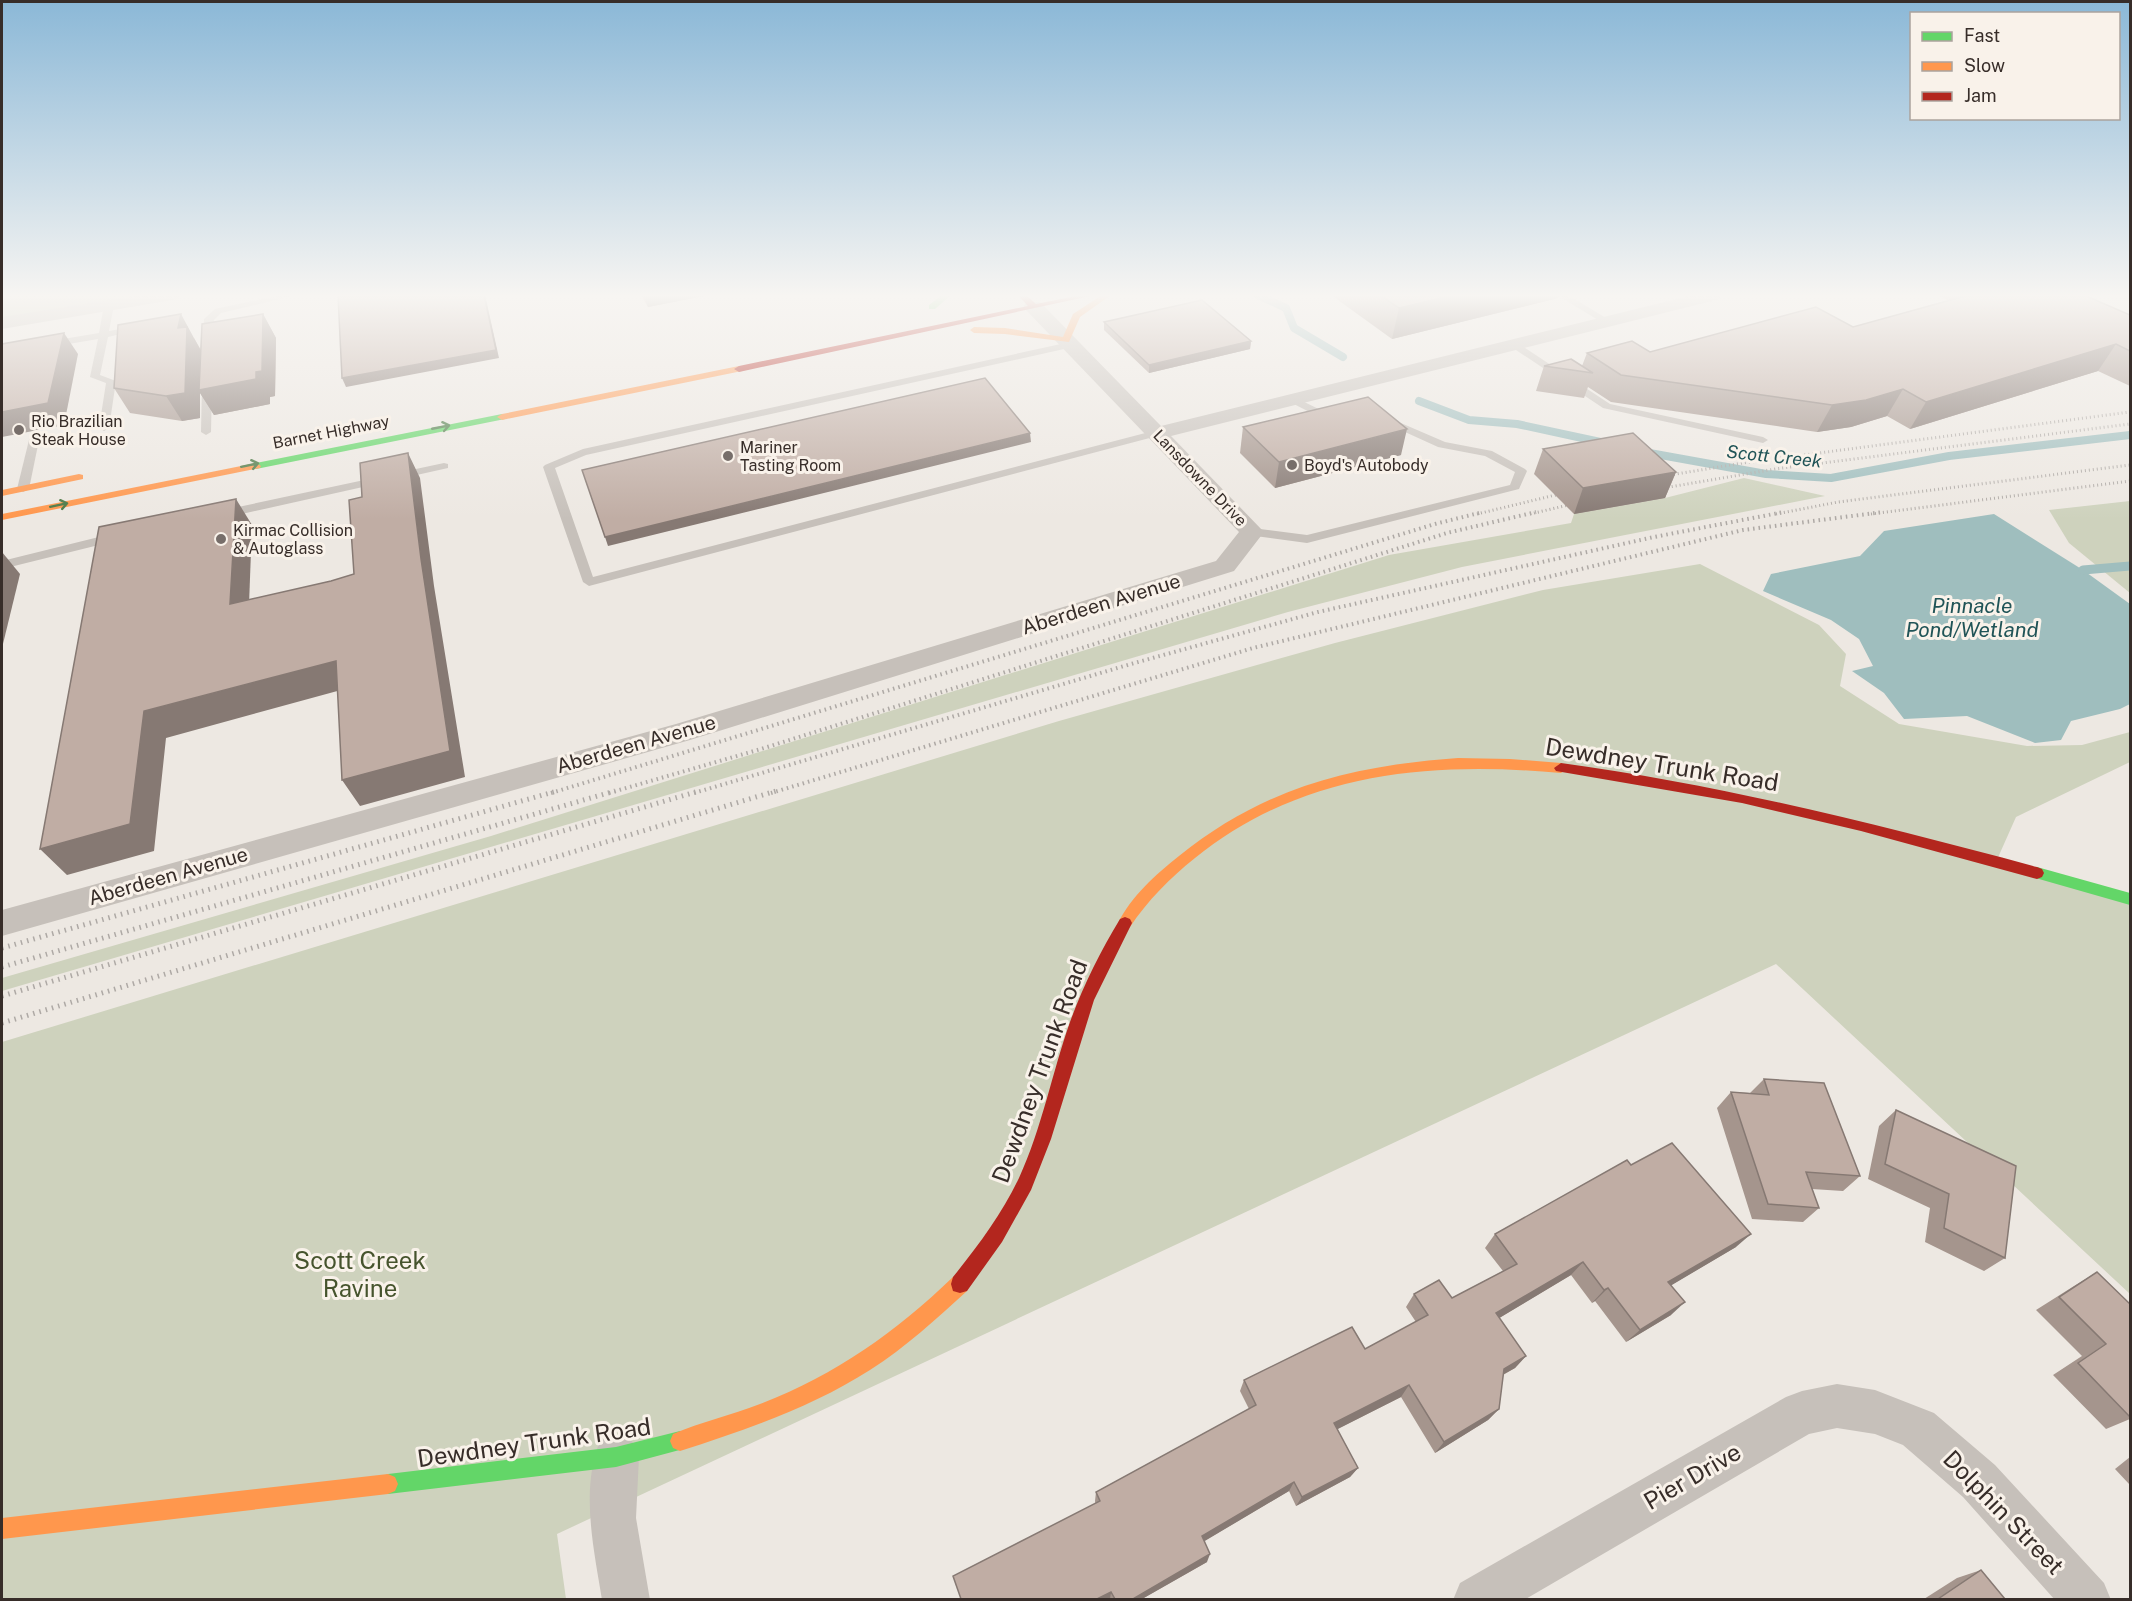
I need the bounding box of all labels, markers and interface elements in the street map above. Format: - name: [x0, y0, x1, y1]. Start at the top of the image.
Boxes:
- legend: [1910, 12, 2120, 120]
- text: Fast: [1964, 25, 2000, 46]
- text: Slow: [1964, 55, 2005, 76]
- text: Jam: [1964, 85, 1997, 106]
- street label: Barnet Highway: [271, 411, 391, 453]
- place label: Rio Brazilian Steak House: [31, 412, 126, 449]
- one-way arrow: [431, 421, 450, 432]
- marker: Rio Brazilian Steak House: [12, 423, 26, 437]
- street label: Lansdowne Drive: [1149, 426, 1251, 530]
- place label: Mariner Tasting Room: [740, 438, 841, 475]
- water label: Scott Creek: [1725, 441, 1823, 471]
- marker: Mariner Tasting Room: [721, 449, 735, 463]
- place label: Boyd's Autobody: [1304, 456, 1429, 475]
- marker: Boyd's Autobody: [1285, 458, 1299, 472]
- one-way arrow: [240, 459, 259, 471]
- one-way arrow: [48, 499, 68, 510]
- place label: Kirmac Collision & Autoglass: [233, 521, 353, 558]
- marker: Kirmac Collision & Autoglass: [214, 532, 228, 546]
- street label: Aberdeen Avenue: [1019, 568, 1183, 640]
- water label: Pinnacle Pond/Wetland: [1905, 593, 2039, 642]
- street label: Aberdeen Avenue: [553, 710, 719, 778]
- street label: Dewdney Trunk Road: [1543, 732, 1781, 796]
- street label: Aberdeen Avenue: [85, 842, 251, 910]
- street label: Dewdney Trunk Road: [986, 955, 1092, 1187]
- park label: Scott Creek Ravine: [294, 1246, 426, 1302]
- street label: Dewdney Trunk Road: [415, 1412, 653, 1472]
- street label: Pier Drive: [1638, 1437, 1746, 1515]
- street label: Dolphin Street: [1938, 1444, 2070, 1580]

